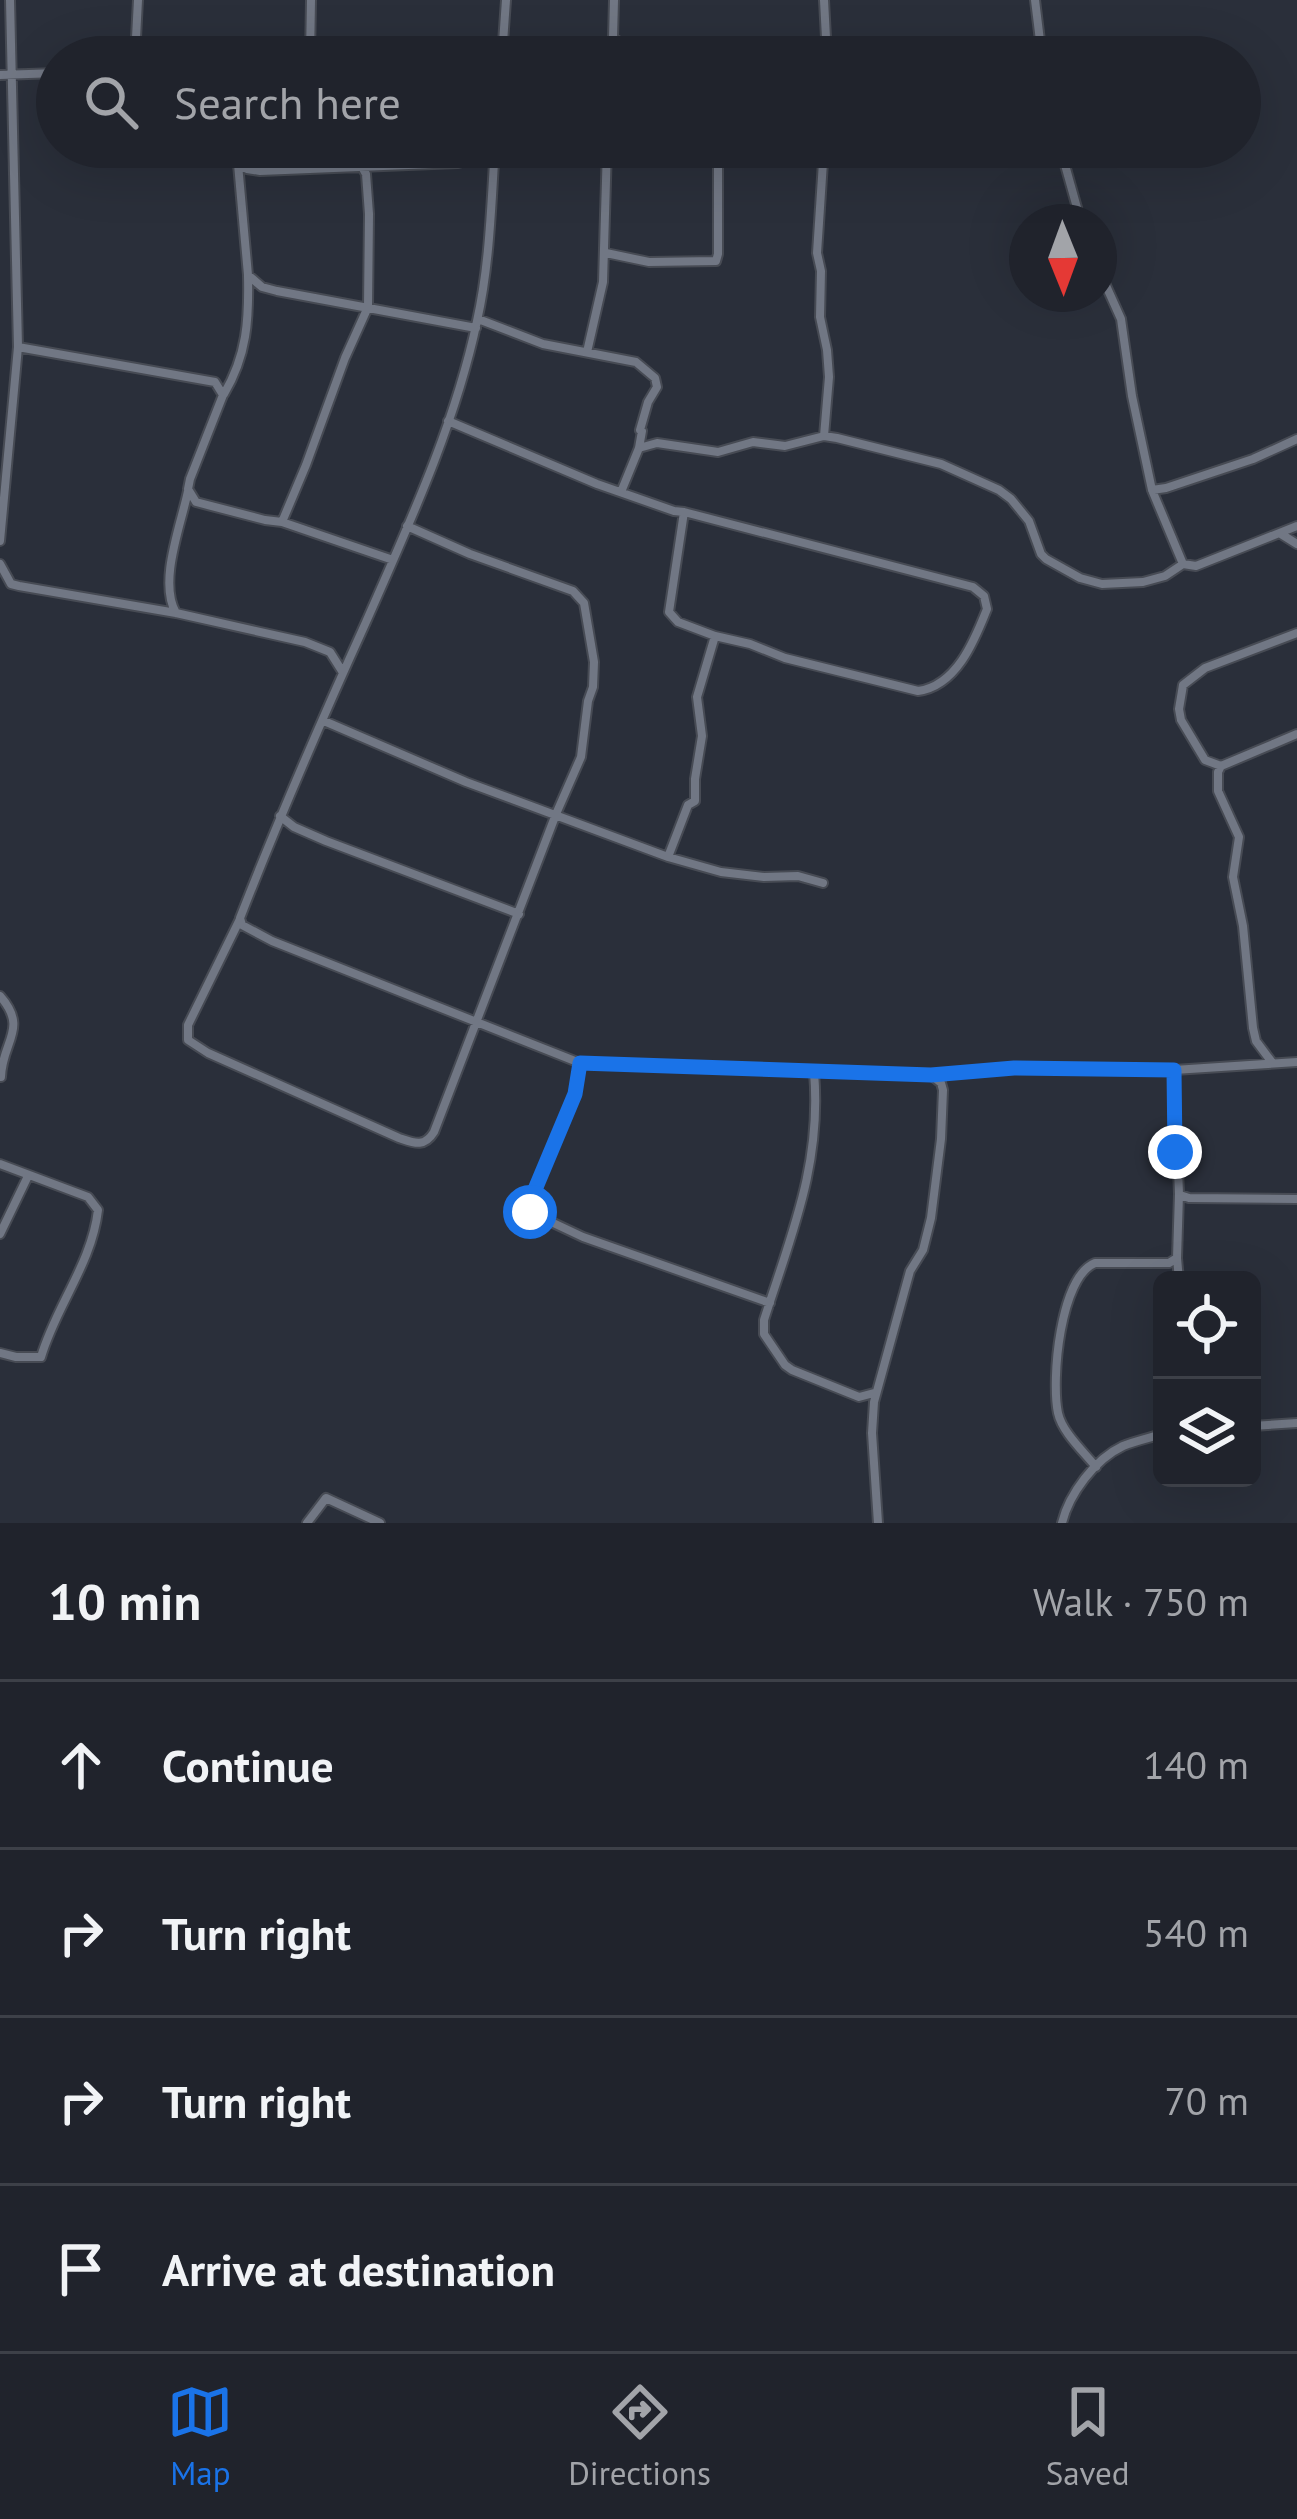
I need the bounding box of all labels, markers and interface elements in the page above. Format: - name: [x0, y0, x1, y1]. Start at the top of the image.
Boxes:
- search box: [36, 36, 1261, 168]
- icon: search: [78, 69, 144, 135]
- text: Search here: [174, 73, 401, 131]
- north arrow: [1009, 204, 1117, 312]
- route end: [1148, 1125, 1202, 1179]
- route start: [503, 1185, 557, 1239]
- map controls: [1153, 1271, 1261, 1487]
- button: locate: [1153, 1271, 1261, 1379]
- button: layers: [1153, 1379, 1261, 1487]
- text: 10 min: [48, 1568, 201, 1634]
- text: Walk · 750 m: [1033, 1576, 1249, 1627]
- icon: ahead: [48, 1732, 114, 1798]
- text: Continue: [162, 1736, 334, 1794]
- text: 140 m: [1143, 1739, 1249, 1790]
- icon: right: [48, 1900, 114, 1966]
- text: Turn right: [162, 1904, 351, 1962]
- text: 540 m: [1143, 1907, 1249, 1958]
- icon: right: [48, 2068, 114, 2134]
- text: Turn right: [162, 2072, 351, 2130]
- text: 70 m: [1164, 2075, 1249, 2126]
- icon: arrive: [48, 2236, 114, 2302]
- text: Arrive at destination: [162, 2240, 555, 2298]
- tab: Map: [167, 2379, 233, 2494]
- tab: Directions: [568, 2379, 711, 2494]
- tab: Saved: [1046, 2379, 1130, 2494]

